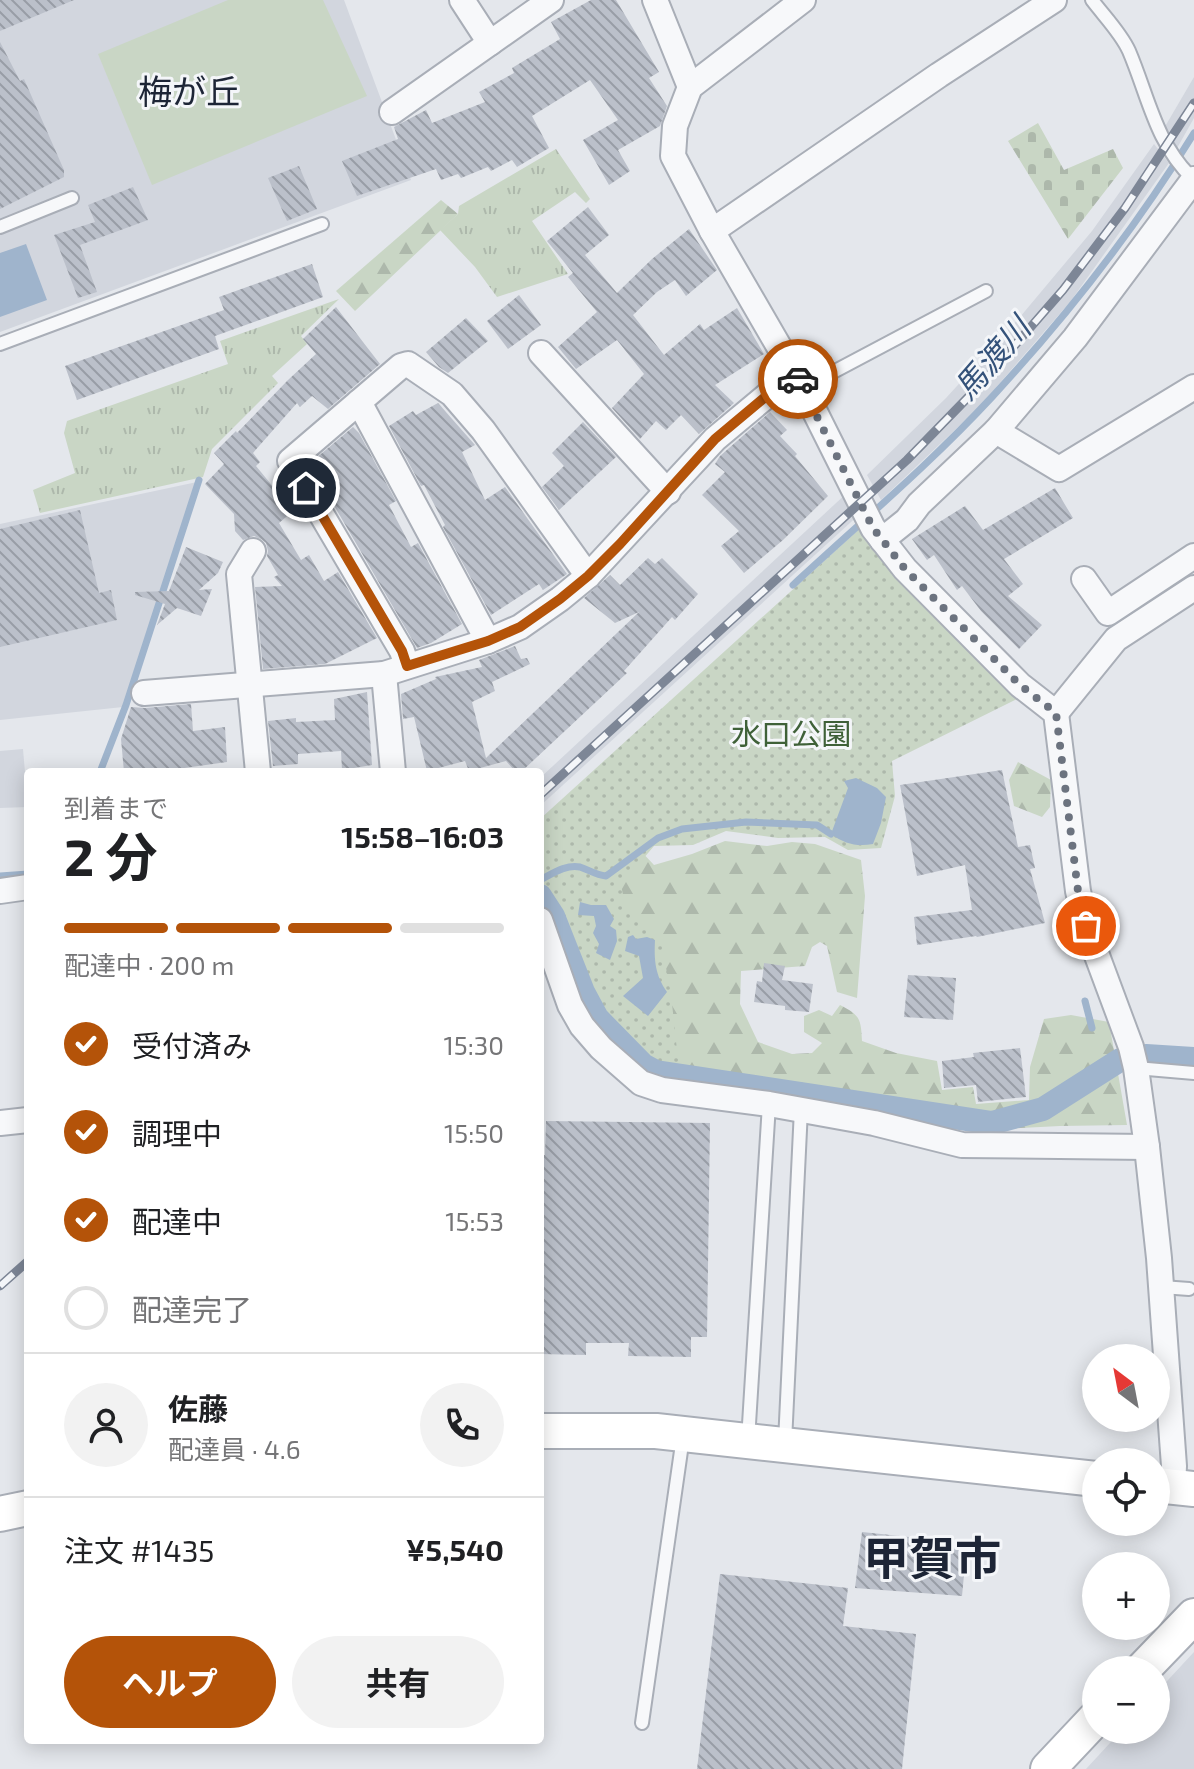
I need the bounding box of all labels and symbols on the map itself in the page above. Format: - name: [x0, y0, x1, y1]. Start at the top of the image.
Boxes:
- district label: 梅が丘: [138, 70, 240, 111]
- water label: 馬渡川: [945, 306, 1039, 406]
- courier: [758, 339, 838, 419]
- pin: [272, 454, 340, 522]
- park label: 水口公園: [731, 715, 851, 751]
- pin: [1052, 892, 1120, 960]
- north arrow: [1082, 1344, 1170, 1432]
- district label: 甲賀市: [863, 1529, 1001, 1584]

